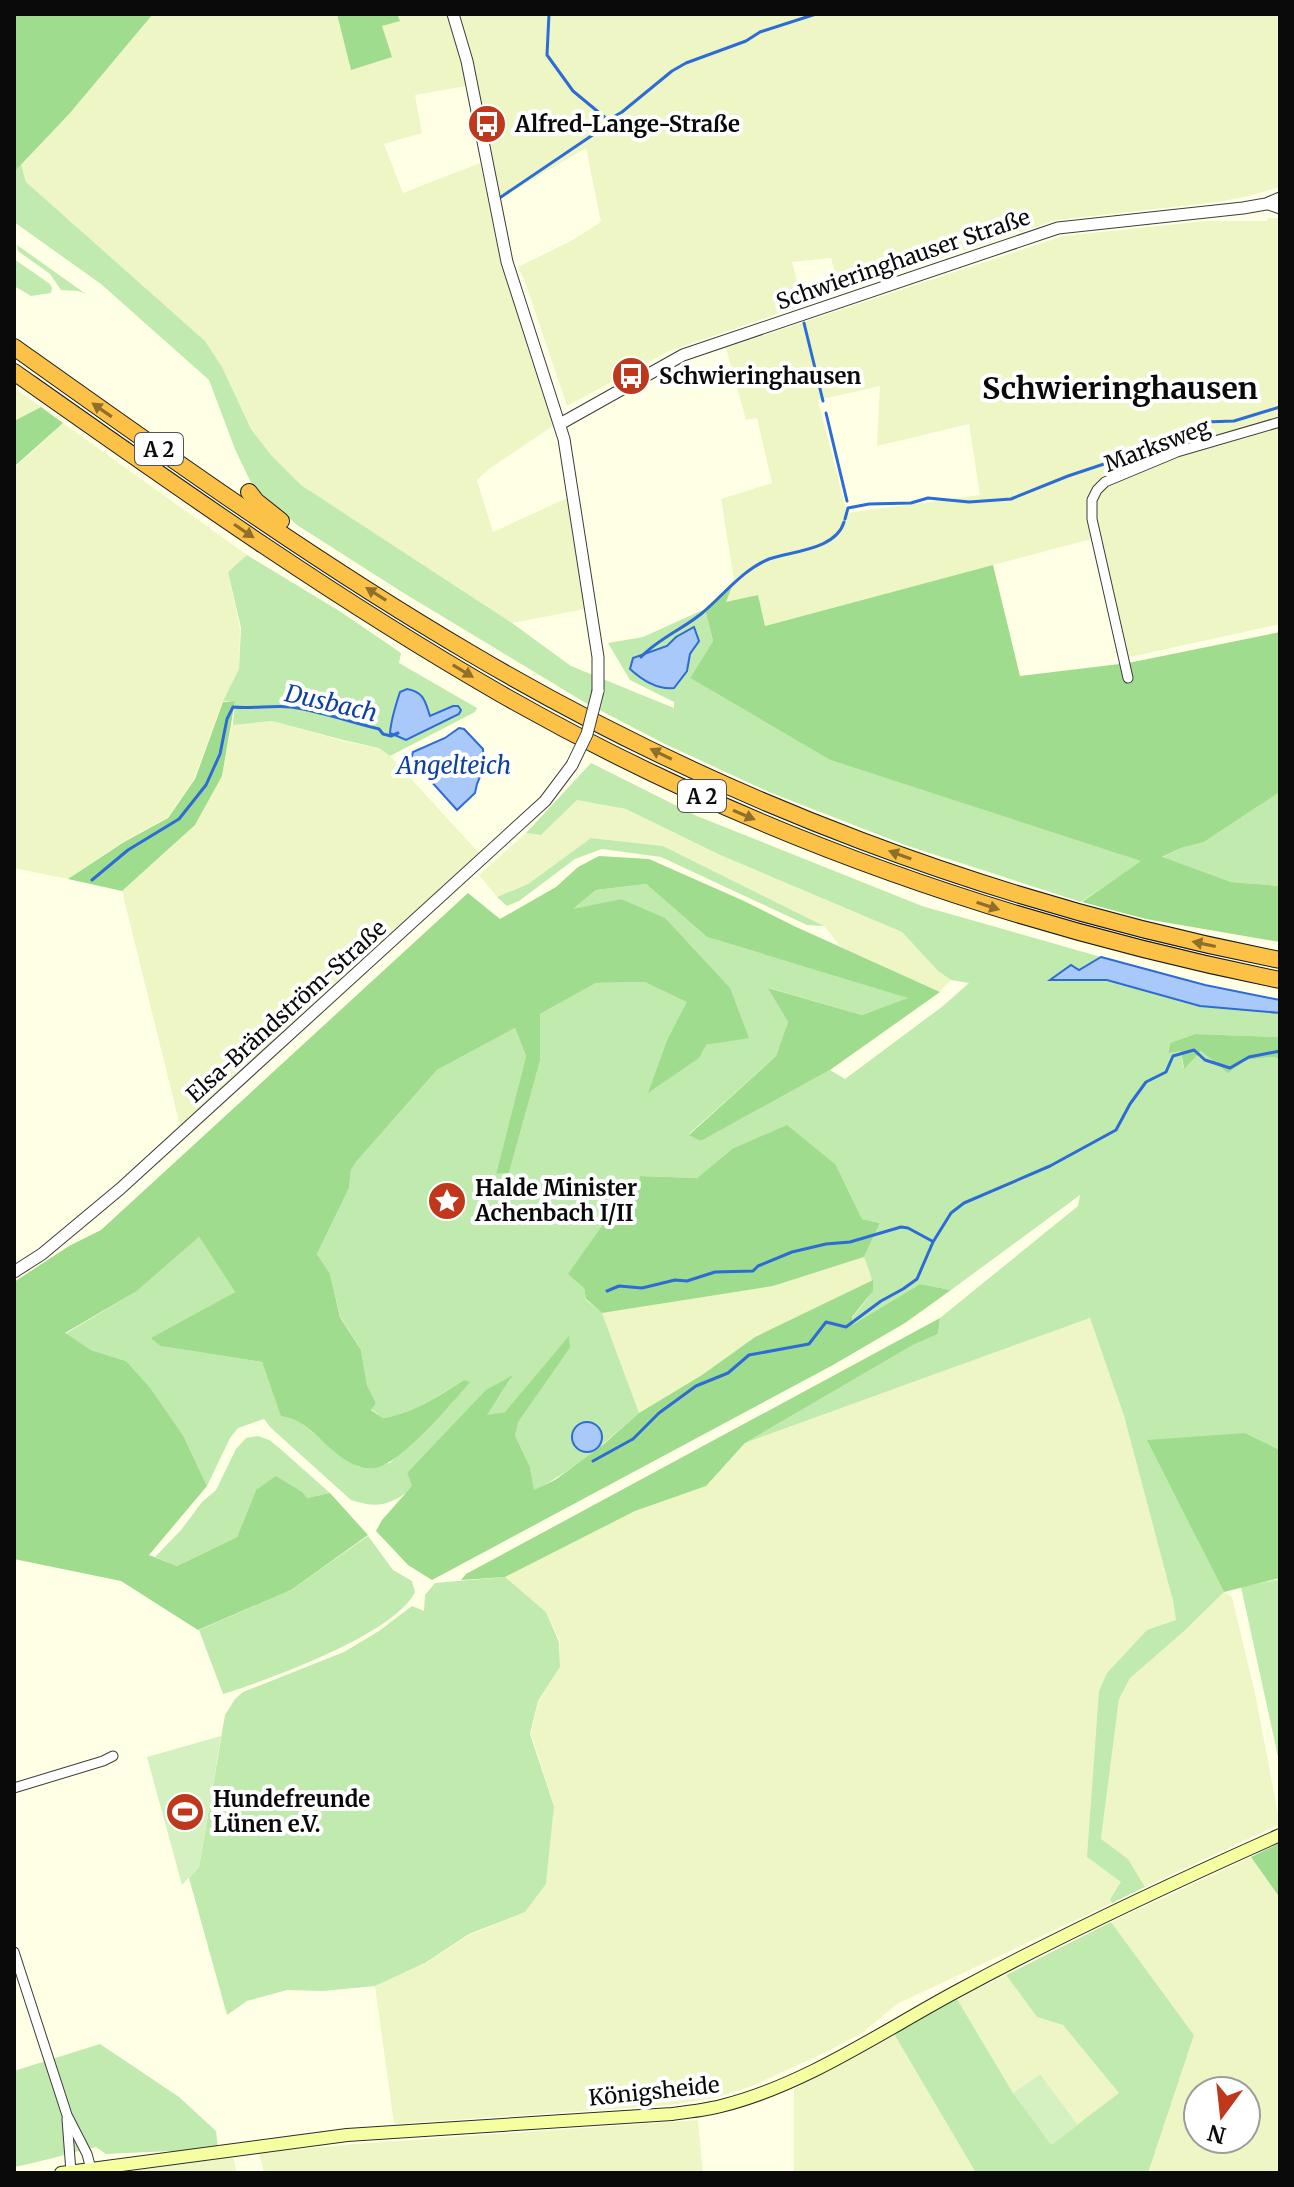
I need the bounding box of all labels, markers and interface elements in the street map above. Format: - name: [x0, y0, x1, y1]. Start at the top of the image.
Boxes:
- bus stop icon: Alfred-Lange-Straße: [466, 103, 508, 145]
- place label: Alfred-Lange-Straße: [514, 110, 740, 138]
- street label: Schwieringhauser Straße: [772, 202, 1034, 316]
- bus stop icon: Schwieringhausen: [610, 355, 652, 397]
- place label: Schwieringhausen: [659, 362, 861, 390]
- district label: Schwieringhausen: [982, 369, 1258, 407]
- one-way arrow: [92, 403, 113, 418]
- street label: Marksweg: [1100, 412, 1214, 478]
- road number: A 2: [135, 433, 183, 465]
- one-way arrow: [233, 524, 254, 539]
- one-way arrow: [365, 588, 387, 602]
- one-way arrow: [452, 664, 474, 678]
- water label: Dusbach: [281, 677, 380, 729]
- one-way arrow: [650, 748, 673, 761]
- water label: Angelteich: [395, 750, 511, 781]
- road number: A 2: [678, 780, 726, 812]
- one-way arrow: [732, 808, 756, 821]
- one-way arrow: [888, 849, 912, 861]
- one-way arrow: [976, 900, 1000, 912]
- street label: Elsa-Brändström-Straße: [180, 914, 392, 1108]
- one-way arrow: [1191, 937, 1216, 950]
- place label: Halde Minister Achenbach I/II: [474, 1174, 637, 1227]
- place icon: Halde Minister Achenbach I/II: [426, 1180, 468, 1222]
- place label: Hundefreunde Lünen e.V.: [213, 1785, 370, 1838]
- sports icon: Hundefreunde Lünen e.V.: [164, 1791, 206, 1833]
- street label: Königsheide: [587, 2070, 721, 2112]
- north arrow: [1182, 2075, 1262, 2155]
- text: N: [1204, 2118, 1229, 2150]

